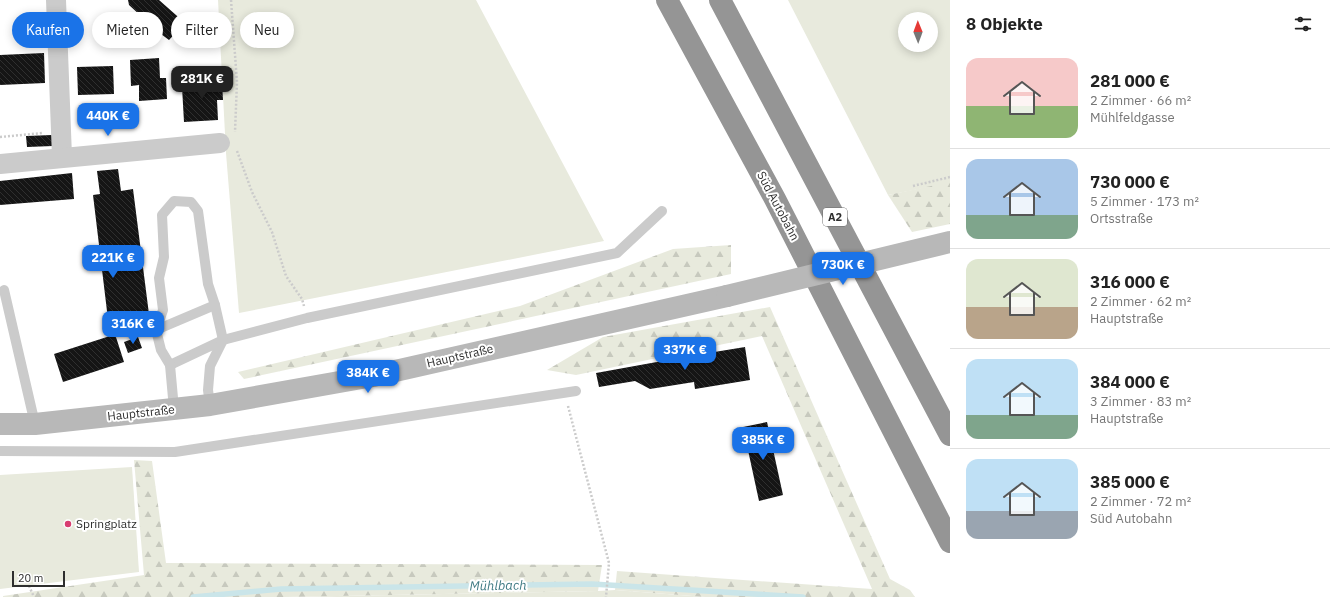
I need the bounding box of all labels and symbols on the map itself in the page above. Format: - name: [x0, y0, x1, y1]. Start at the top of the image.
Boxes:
- north arrow: [898, 12, 938, 52]
- pin: 281K €: [169, 66, 235, 100]
- pin: 440K €: [75, 103, 141, 137]
- street label: Süd Autobahn: [754, 169, 803, 243]
- road number: A2: [823, 208, 847, 226]
- pin: 221K €: [80, 245, 146, 279]
- pin: 730K €: [810, 252, 876, 286]
- pin: 316K €: [100, 311, 166, 345]
- pin: 337K €: [652, 337, 718, 371]
- street label: Hauptstraße: [425, 340, 495, 370]
- pin: 384K €: [335, 360, 401, 394]
- street label: Hauptstraße: [106, 401, 176, 424]
- pin: 385K €: [730, 427, 796, 461]
- place label: Springplatz: [76, 516, 137, 531]
- marker: Springplatz: [63, 519, 73, 529]
- scale bar: [12, 569, 65, 588]
- water label: Mühlbach: [469, 577, 527, 594]

